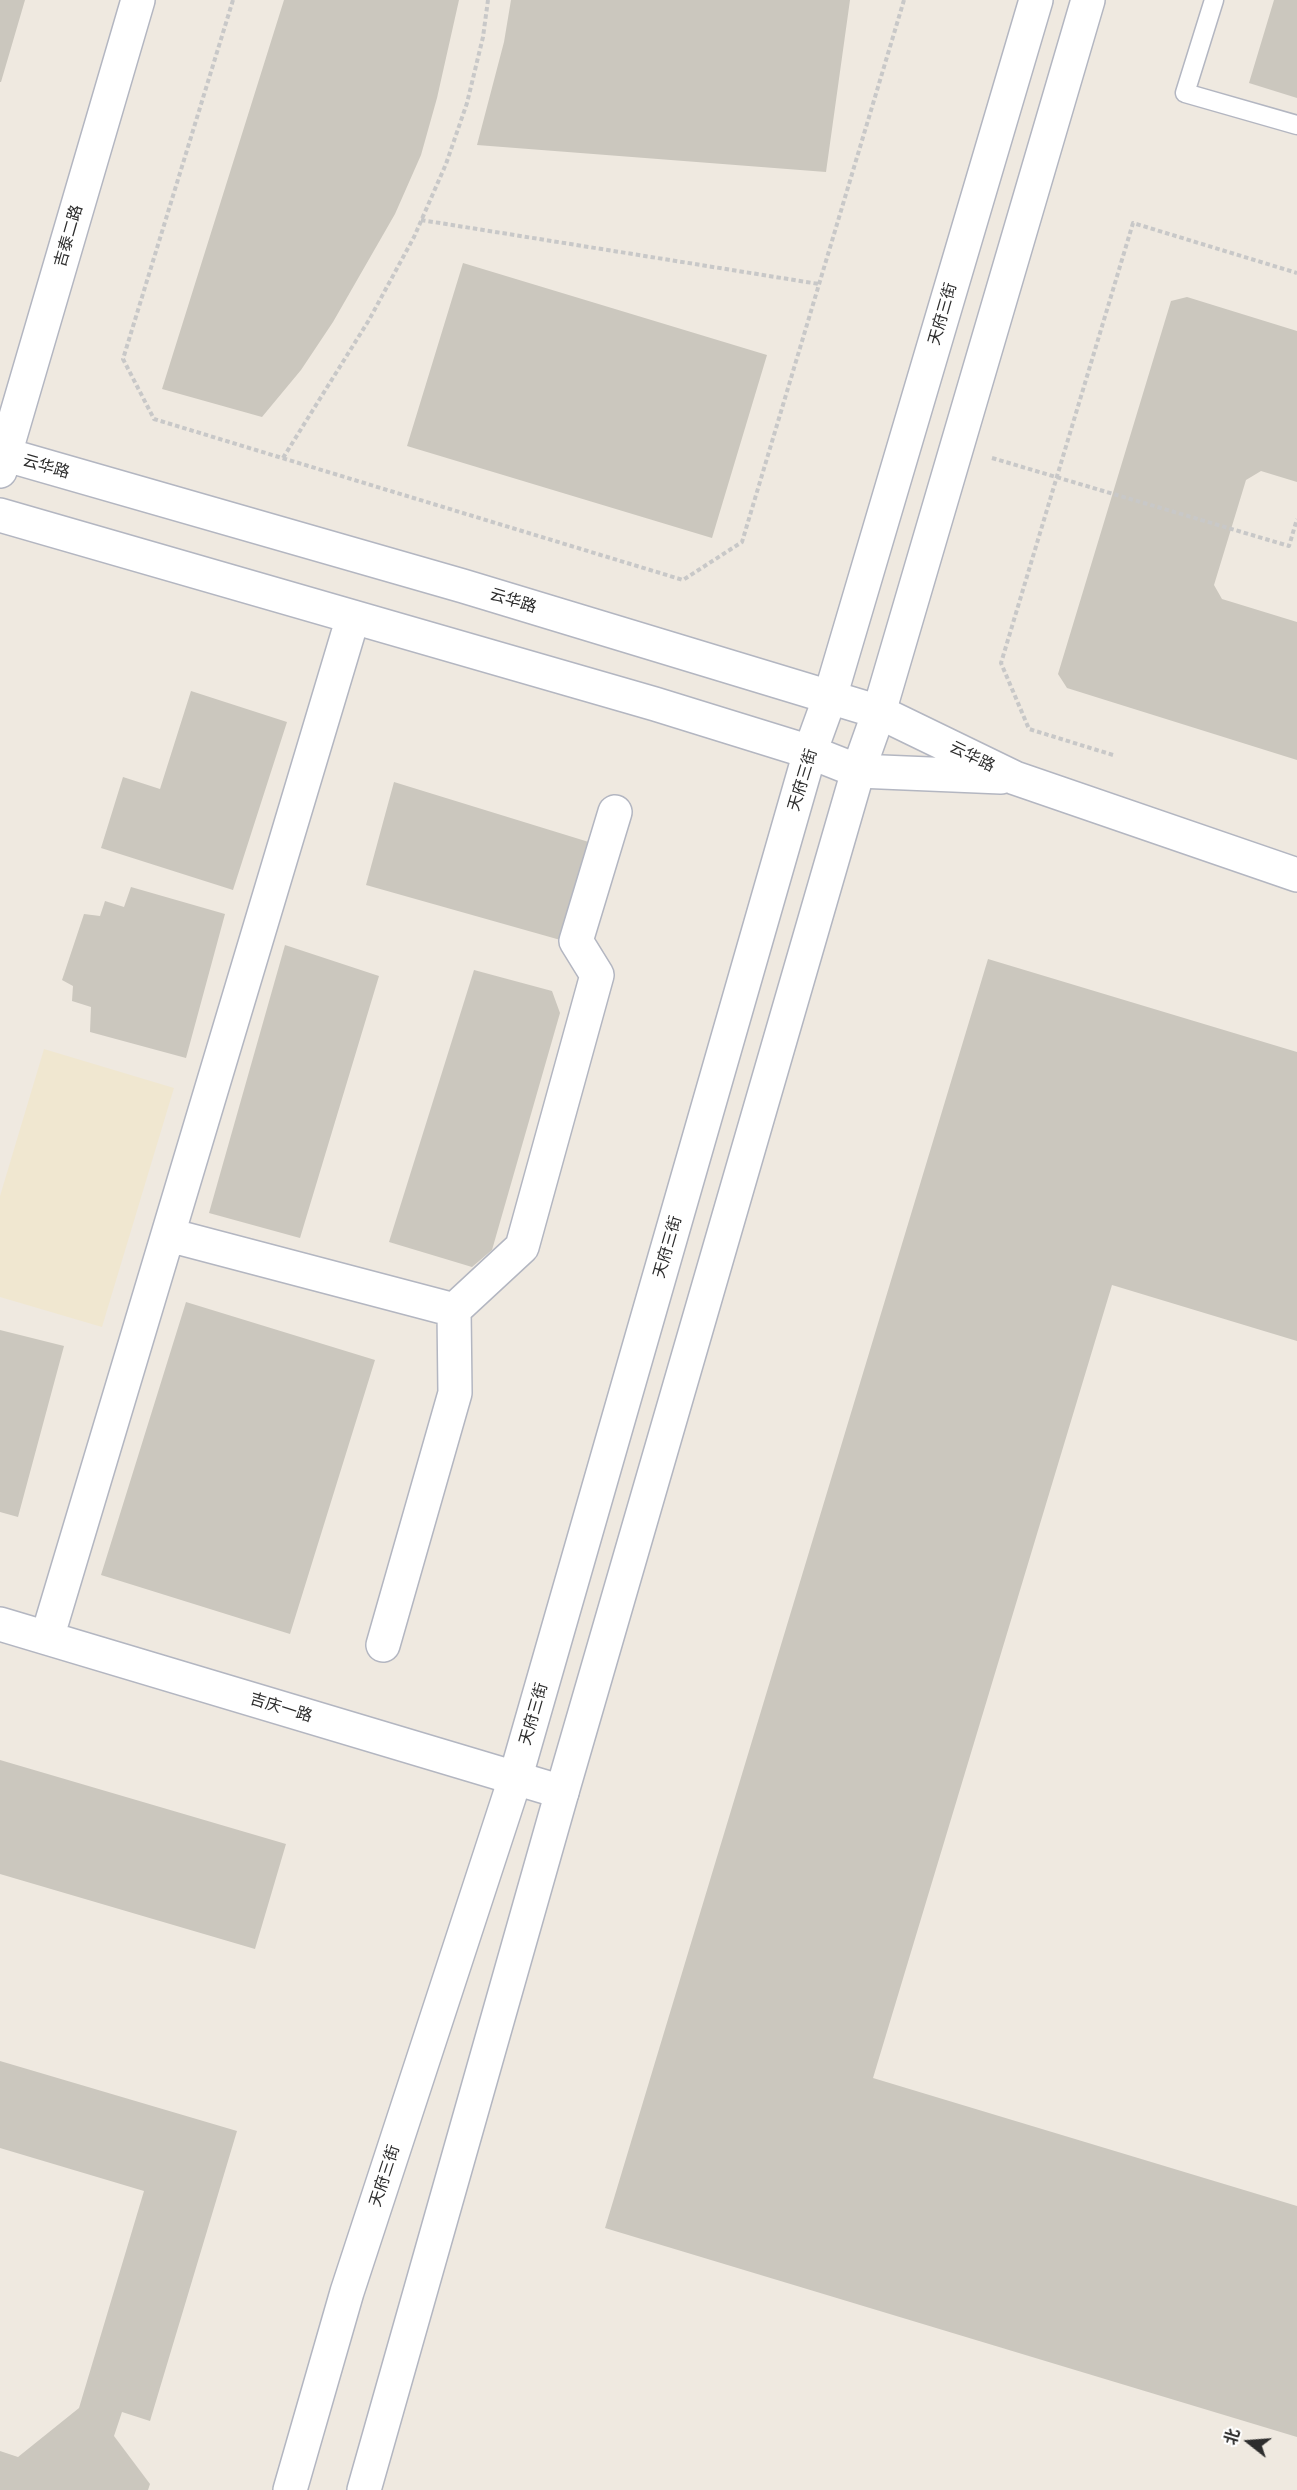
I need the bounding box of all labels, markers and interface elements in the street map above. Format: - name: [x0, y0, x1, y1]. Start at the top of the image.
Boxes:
- street label: 吉泰二路: [51, 203, 87, 269]
- street label: 天府三街: [925, 281, 961, 347]
- street label: 云华路: [20, 451, 72, 483]
- street label: 云华路: [487, 585, 539, 617]
- street label: 云华路: [946, 738, 998, 776]
- street label: 天府三街: [784, 747, 822, 813]
- street label: 天府三街: [650, 1214, 686, 1280]
- street label: 天府三街: [516, 1681, 552, 1747]
- street label: 吉庆一路: [248, 1689, 314, 1727]
- street label: 天府三街: [366, 2143, 404, 2209]
- north arrow: [1219, 2412, 1279, 2472]
- text: 北: [1220, 2426, 1244, 2447]

